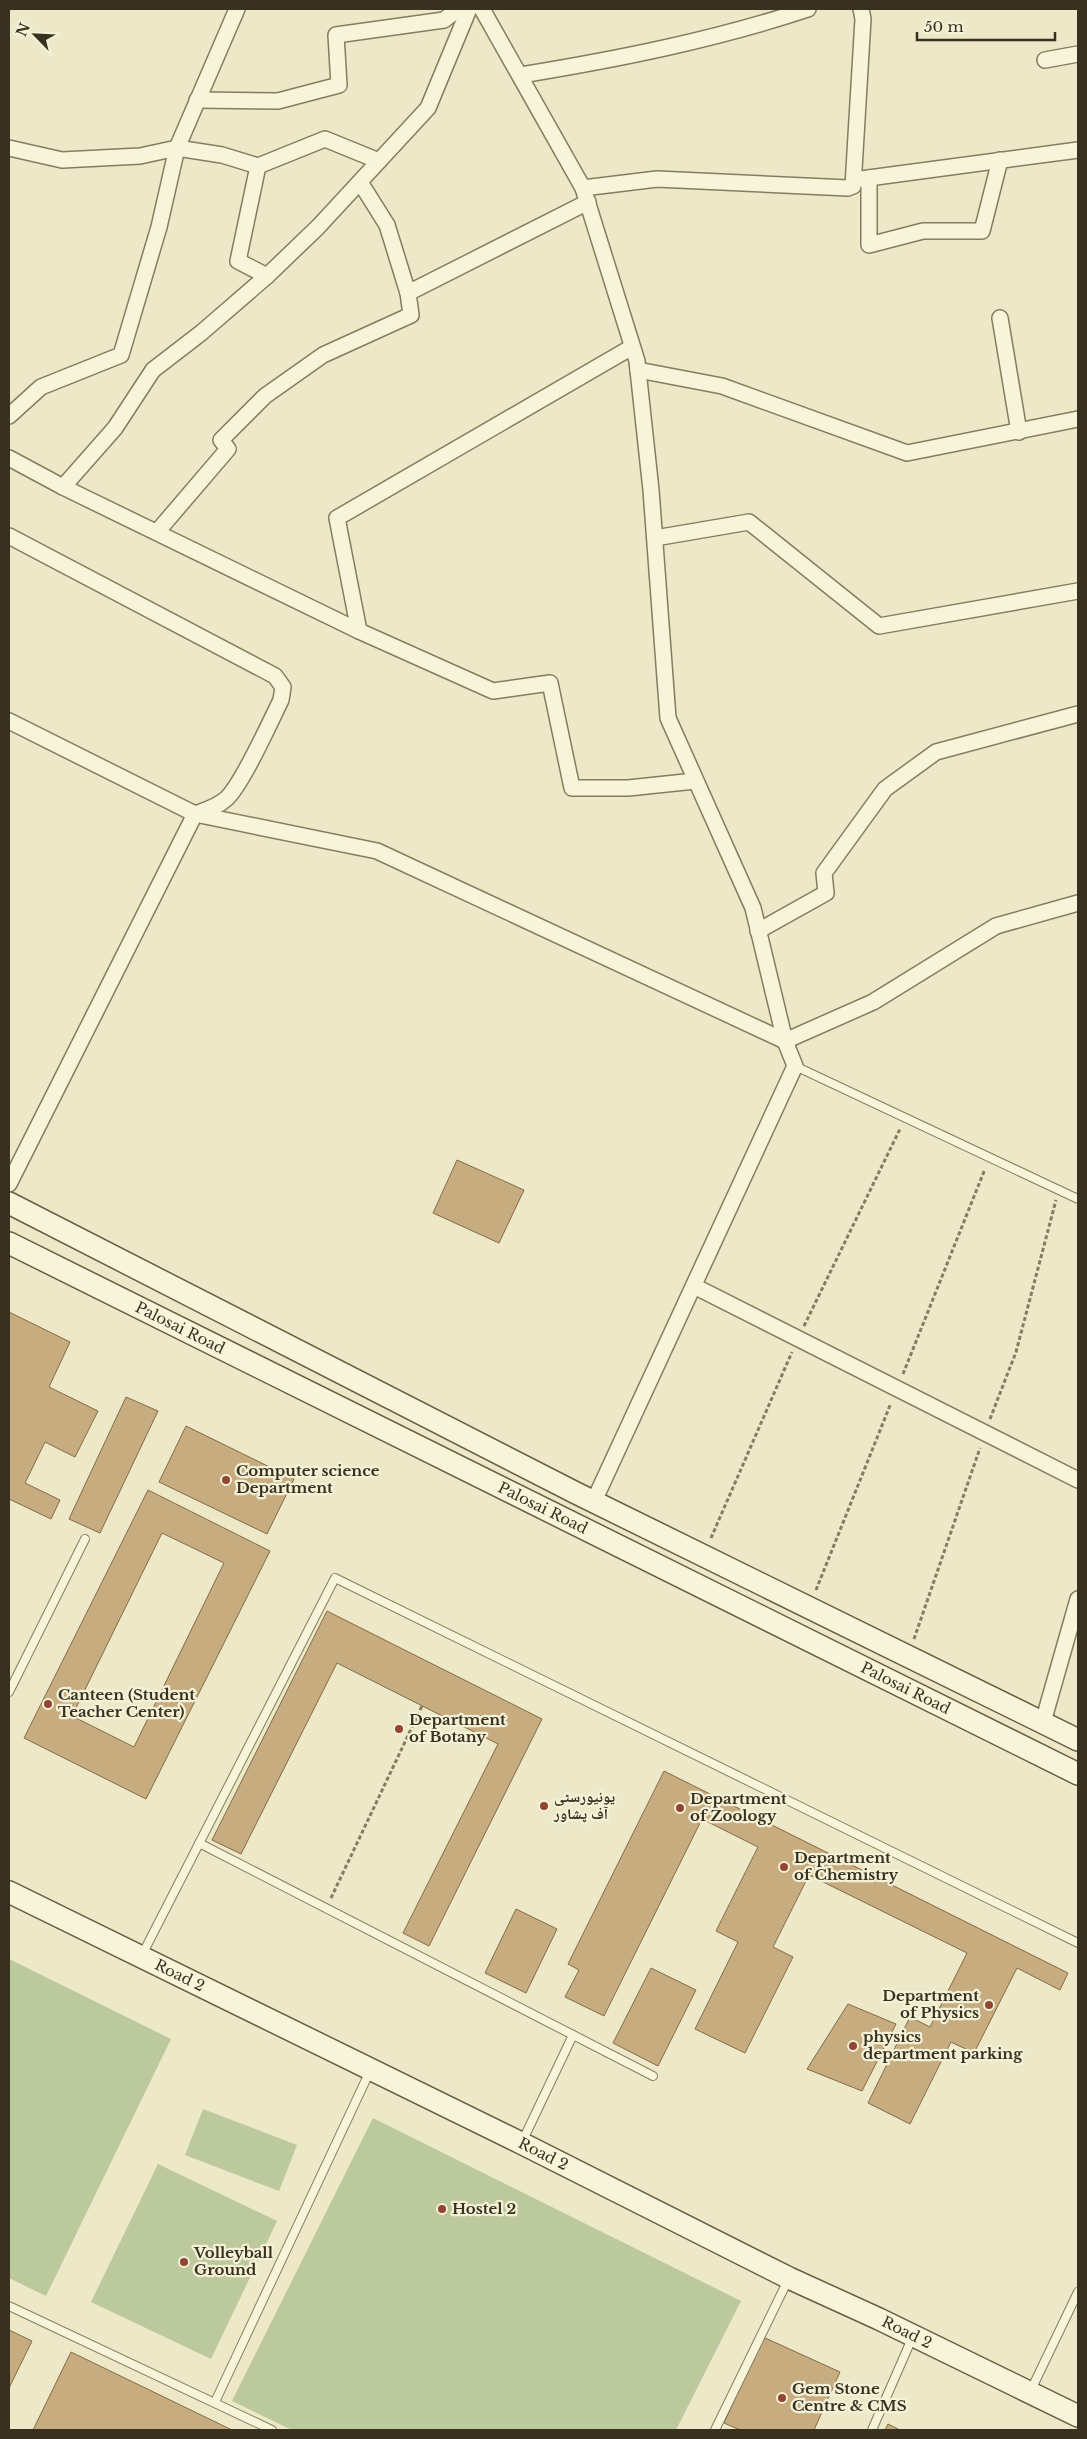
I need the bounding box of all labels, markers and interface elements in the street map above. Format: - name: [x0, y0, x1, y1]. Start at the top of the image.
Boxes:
- north arrow: [10, 10, 60, 60]
- scale bar: [917, 10, 1054, 42]
- text: 50 m: [924, 17, 964, 36]
- text: N: [12, 20, 34, 39]
- street label: Palosai Road: [132, 1297, 228, 1358]
- place label: Computer science Department: [236, 1461, 380, 1497]
- marker: Computer science Department: [220, 1474, 232, 1486]
- street label: Palosai Road: [495, 1477, 591, 1538]
- street label: Palosai Road: [858, 1658, 954, 1718]
- place label: Canteen (Student Teacher Center): [58, 1685, 195, 1721]
- marker: Canteen (Student Teacher Center): [42, 1698, 54, 1710]
- place label: Department of Botany: [409, 1710, 506, 1746]
- marker: Department of Botany: [393, 1723, 405, 1735]
- place label: یونیورسٹی آف پشاور: [553, 1787, 615, 1823]
- place label: Department of Zoology: [690, 1789, 787, 1825]
- marker: یونیورسٹی آف پشاور: [538, 1800, 550, 1812]
- marker: Department of Zoology: [674, 1802, 686, 1814]
- place label: Department of Chemistry: [794, 1848, 899, 1884]
- marker: Department of Chemistry: [778, 1861, 790, 1873]
- street label: Road 2: [152, 1955, 208, 1995]
- place label: Department of Physics: [882, 1986, 979, 2022]
- marker: Department of Physics: [983, 1999, 995, 2011]
- place label: physics department parking: [863, 2027, 1023, 2063]
- marker: physics department parking: [847, 2040, 859, 2052]
- street label: Road 2: [515, 2133, 572, 2174]
- place label: Hostel 2: [452, 2199, 517, 2218]
- marker: Hostel 2: [436, 2203, 448, 2215]
- place label: Volleyball Ground: [193, 2243, 274, 2279]
- marker: Volleyball Ground: [178, 2256, 190, 2268]
- street label: Road 2: [879, 2312, 935, 2352]
- place label: Gem Stone Centre & CMS: [792, 2379, 907, 2415]
- marker: Gem Stone Centre & CMS: [776, 2392, 788, 2404]

